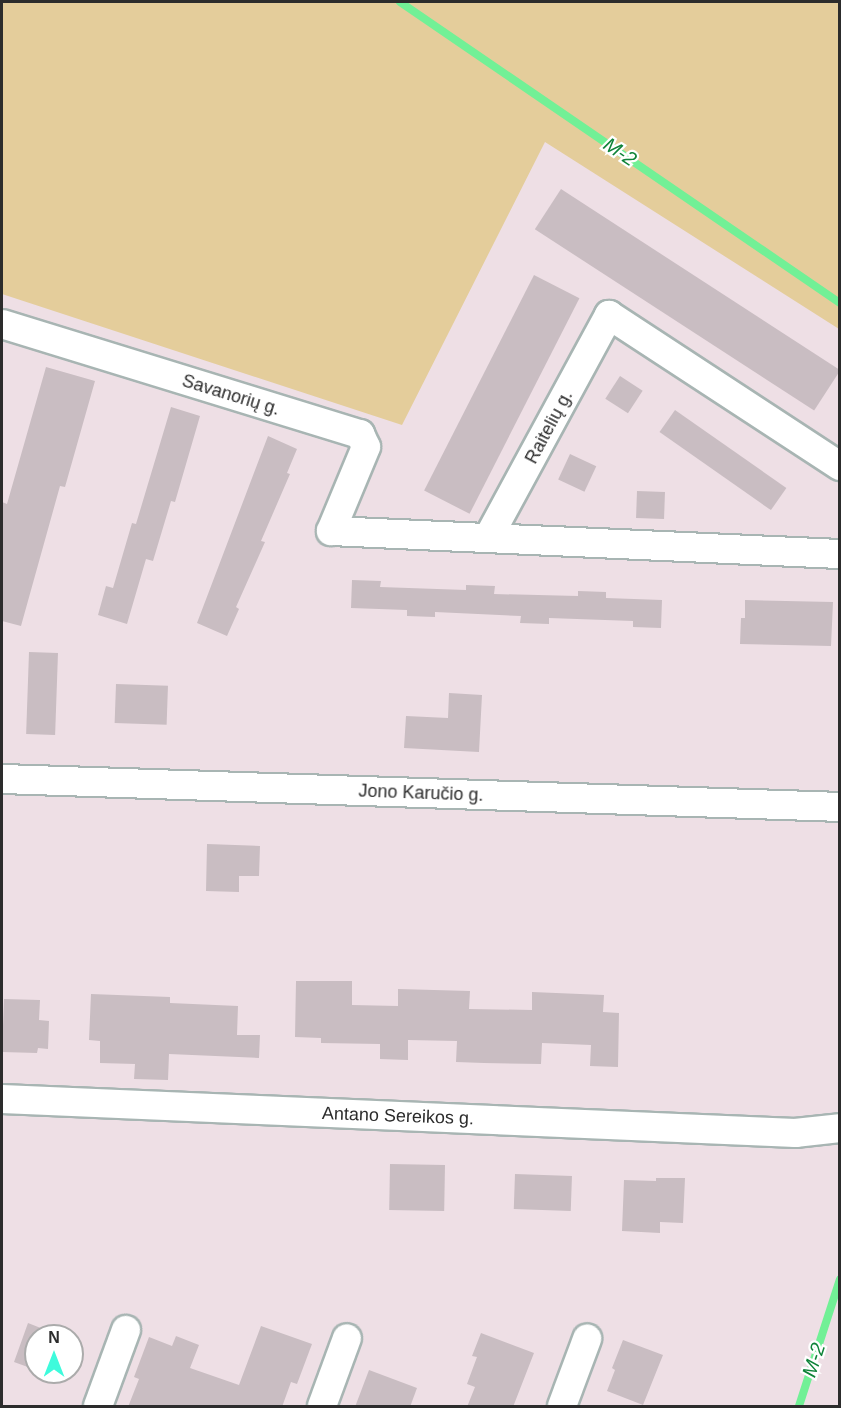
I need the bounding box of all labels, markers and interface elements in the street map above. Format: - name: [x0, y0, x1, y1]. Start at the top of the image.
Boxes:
- water label: M-2: [599, 132, 641, 172]
- street label: Savanorių g.: [180, 370, 282, 420]
- street label: Raitelių g.: [521, 387, 577, 467]
- street label: Jono Karučio g.: [358, 780, 484, 806]
- street label: Antano Sereikos g.: [322, 1103, 474, 1129]
- north arrow: [24, 1324, 84, 1384]
- text: N: [48, 1329, 60, 1346]
- water label: M-2: [797, 1340, 831, 1380]

